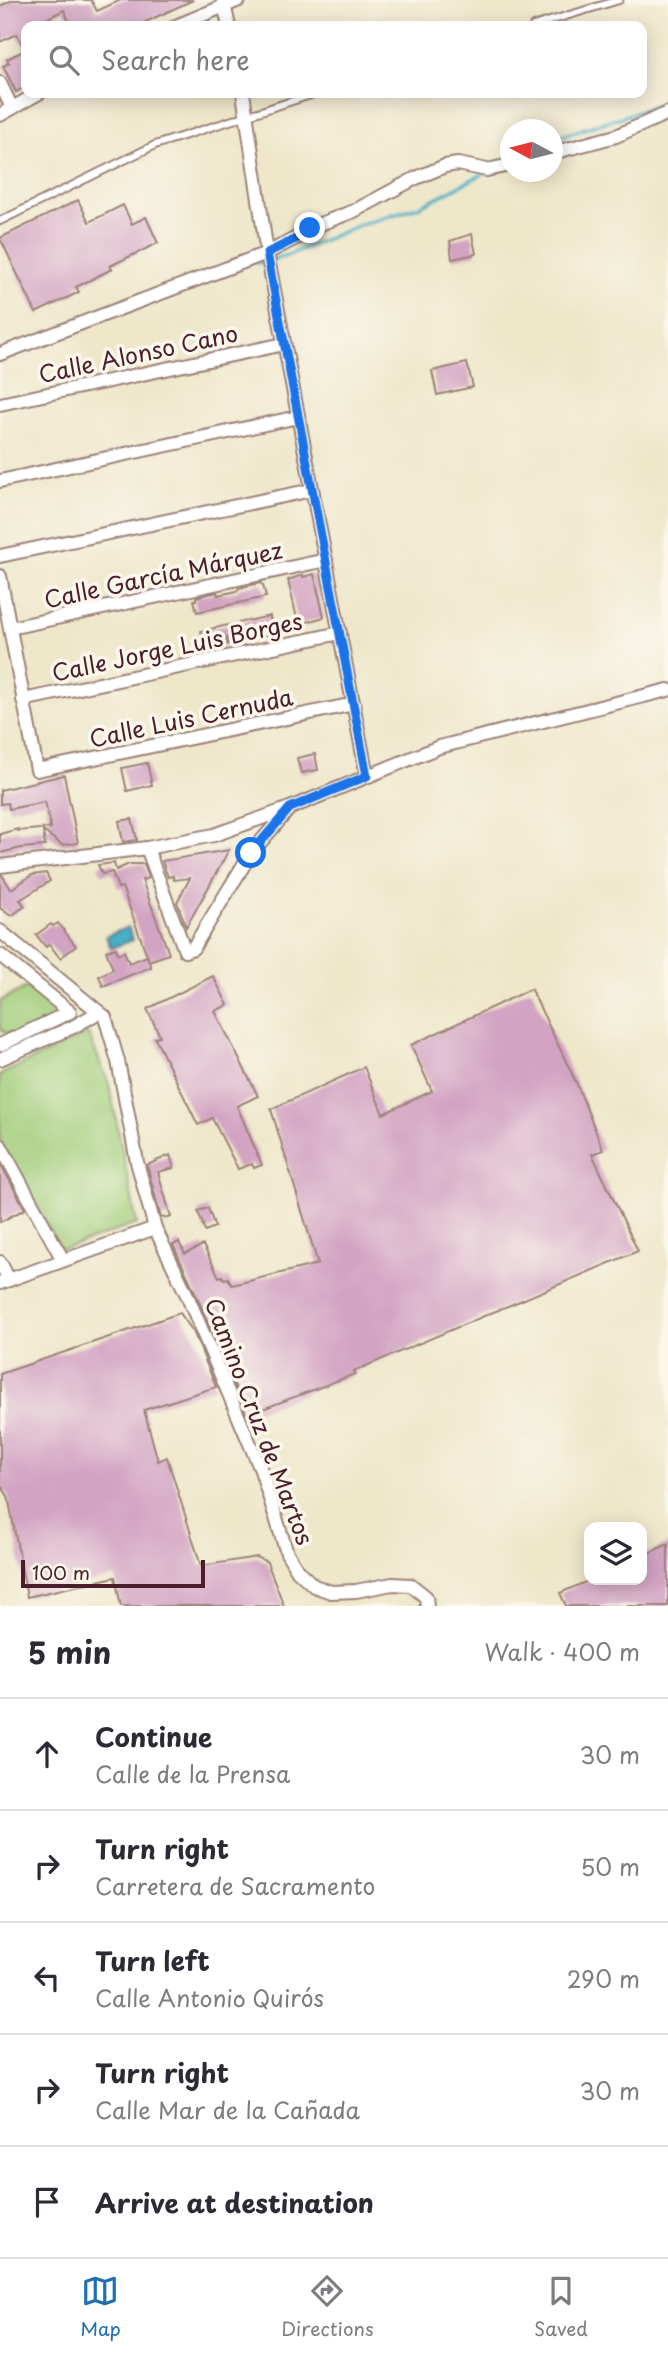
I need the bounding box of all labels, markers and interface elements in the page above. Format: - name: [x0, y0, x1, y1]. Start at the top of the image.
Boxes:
- search box: [21, 21, 647, 98]
- text: Search here: [101, 40, 250, 79]
- icon: search: [45, 41, 83, 79]
- north arrow: [500, 119, 563, 182]
- route end: [294, 212, 325, 243]
- street label: Calle Alonso Cano: [35, 315, 241, 391]
- street label: Calle García Márquez: [41, 532, 285, 616]
- street label: Calle Jorge Luis Borges: [48, 602, 306, 690]
- street label: Calle Luis Cernuda: [86, 678, 296, 756]
- route start: [235, 837, 266, 868]
- street label: Camino Cruz de Martos: [197, 1292, 323, 1550]
- map controls: [584, 1522, 647, 1585]
- button: layers: [584, 1522, 647, 1585]
- scale bar: [21, 1557, 205, 1589]
- text: 100 m: [32, 1558, 90, 1586]
- text: 5 min: [28, 1629, 111, 1674]
- text: Walk · 400 m: [485, 1634, 640, 1669]
- text: Continue: [95, 1717, 212, 1756]
- icon: ahead: [28, 1735, 66, 1773]
- text: 30 m: [579, 1737, 640, 1772]
- text: Calle de la Prensa: [95, 1756, 290, 1791]
- text: Turn right: [95, 1829, 229, 1868]
- icon: right: [28, 1847, 66, 1885]
- text: 50 m: [580, 1849, 640, 1884]
- text: Carretera de Sacramento: [95, 1868, 375, 1903]
- text: Turn left: [95, 1941, 210, 1980]
- icon: left: [28, 1959, 66, 1997]
- text: 290 m: [567, 1961, 640, 1996]
- text: Calle Antonio Quirós: [95, 1980, 324, 2015]
- text: Turn right: [95, 2053, 229, 2092]
- icon: right: [28, 2071, 66, 2109]
- text: 30 m: [579, 2073, 640, 2108]
- text: Calle Mar de la Cañada: [95, 2092, 360, 2127]
- icon: arrive: [28, 2183, 66, 2221]
- text: Arrive at destination: [95, 2183, 374, 2222]
- tab: Map: [80, 2272, 121, 2342]
- tab: Directions: [281, 2272, 374, 2342]
- tab: Saved: [534, 2272, 588, 2342]

